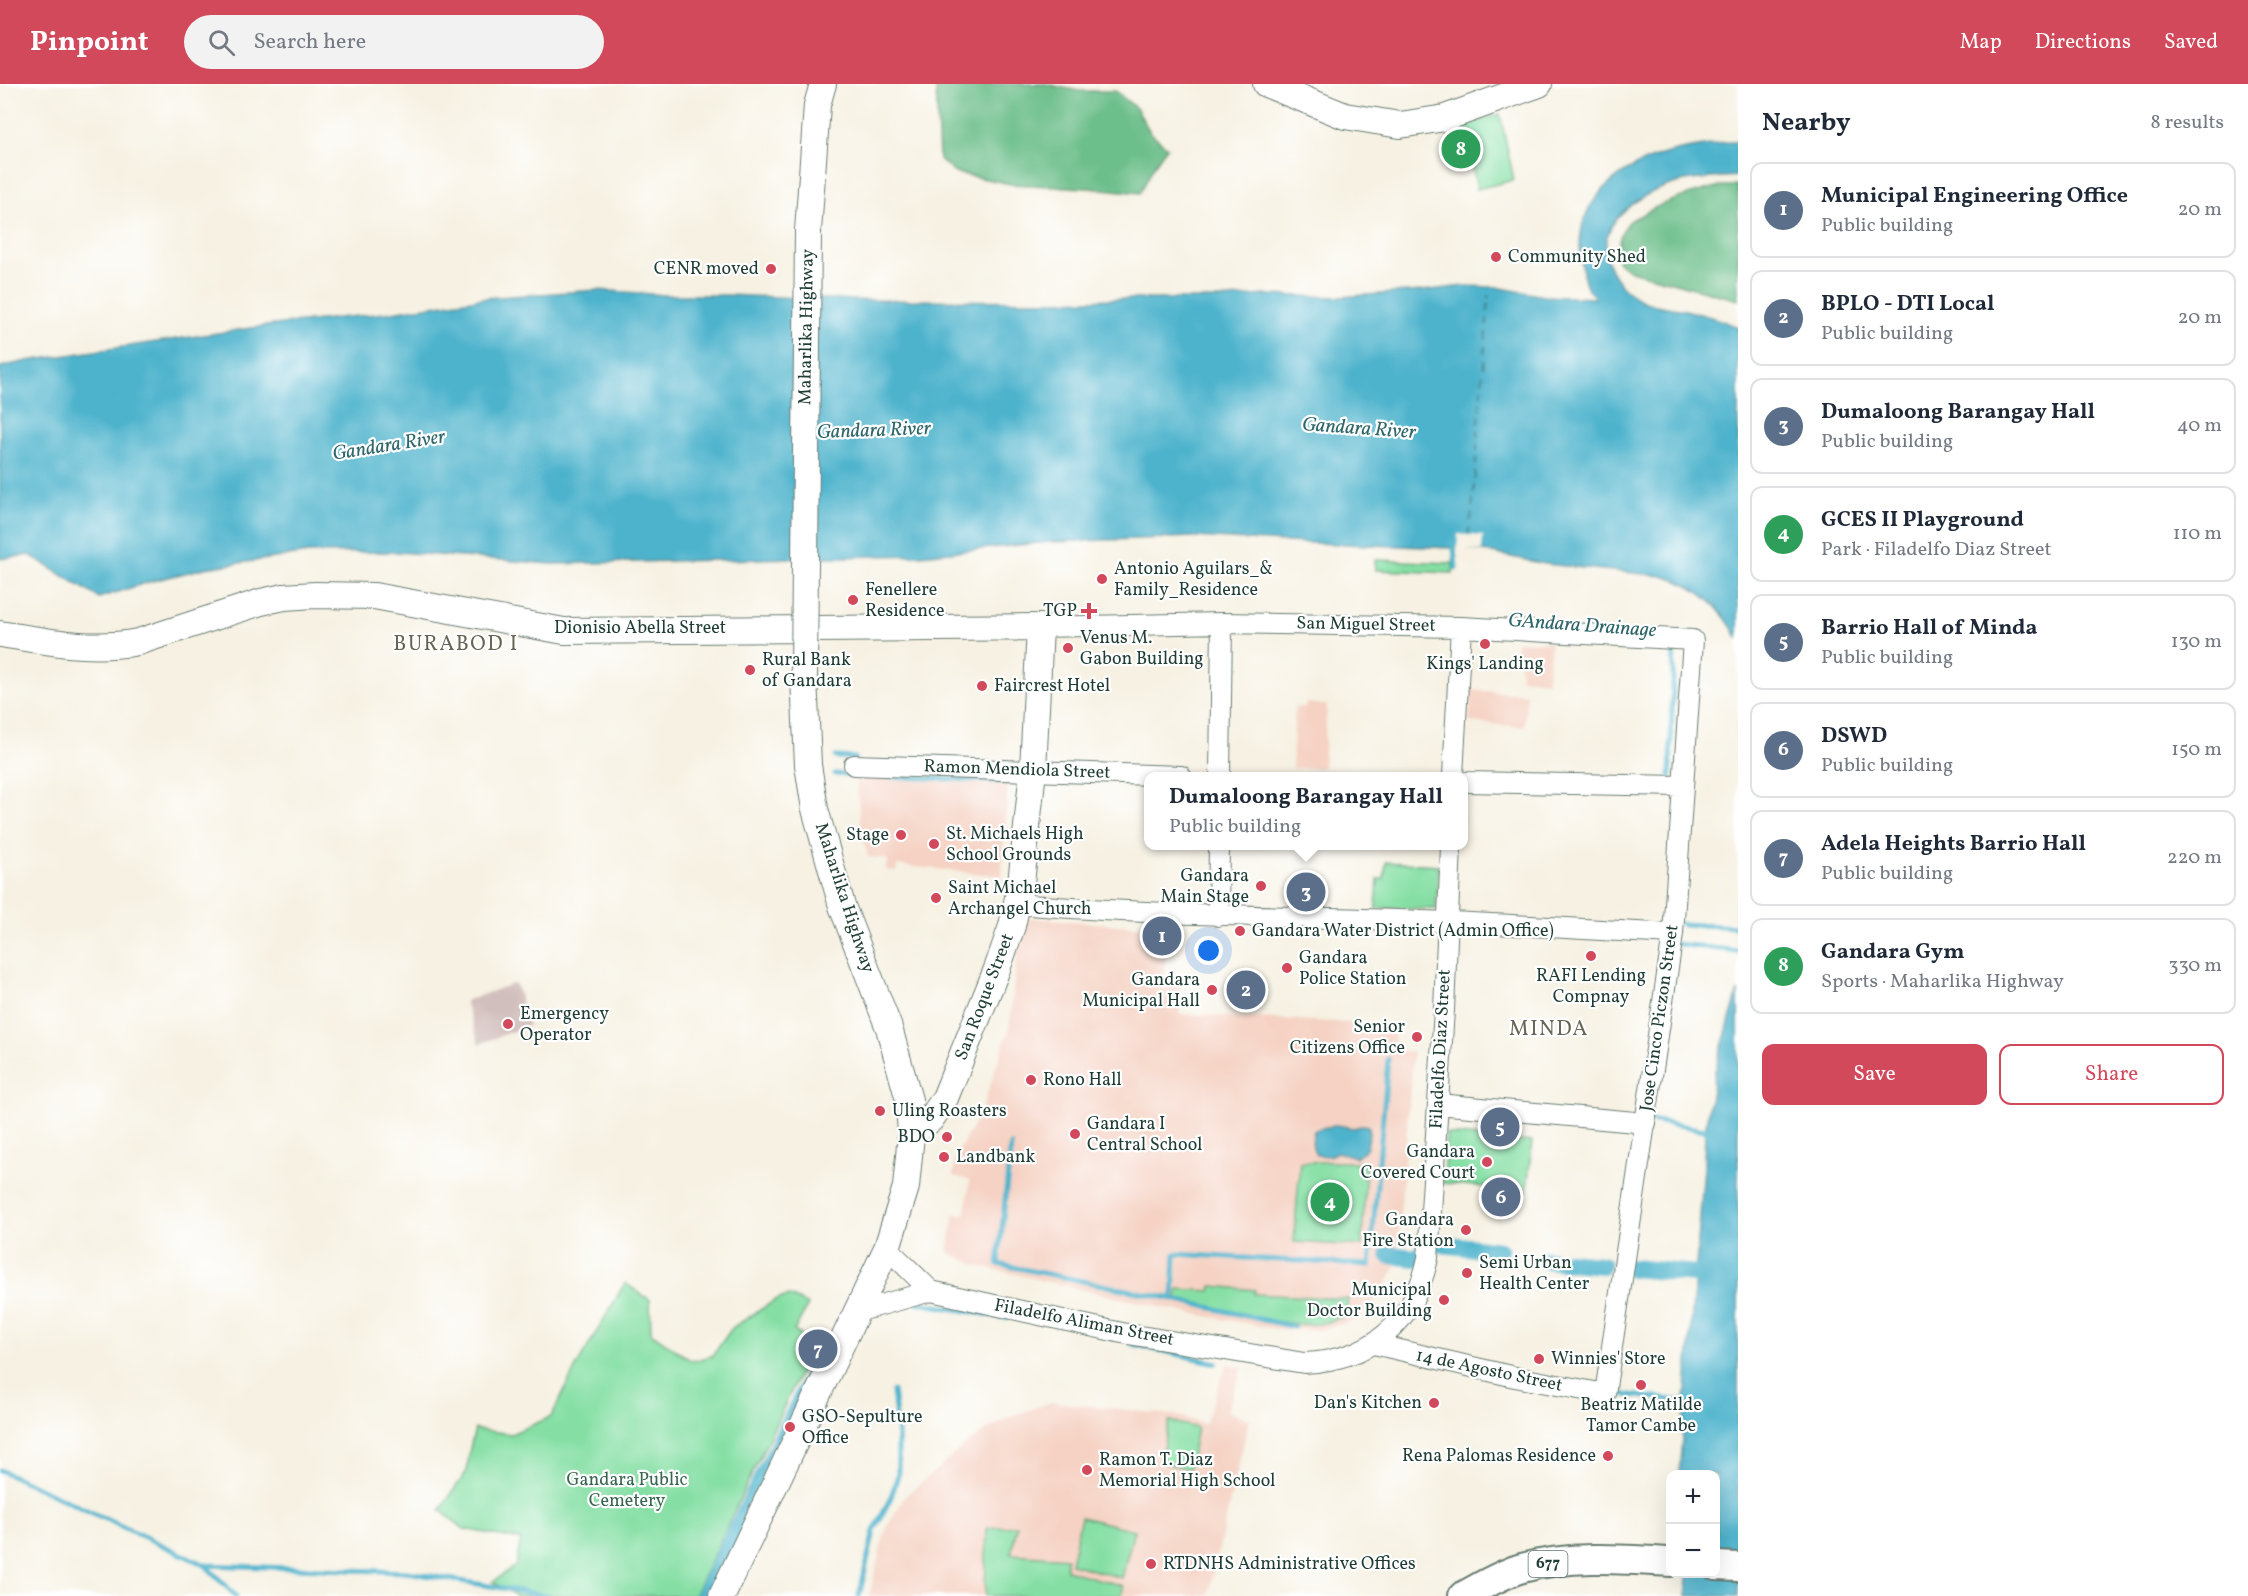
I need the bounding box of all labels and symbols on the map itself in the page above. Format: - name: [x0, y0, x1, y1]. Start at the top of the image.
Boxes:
- pin: 8: [1442, 126, 1480, 172]
- place label: Community Shed: [1508, 245, 1646, 270]
- street label: Maharlika Highway: [793, 248, 821, 405]
- marker: Community Shed: [1489, 250, 1503, 264]
- place label: CENR moved: [654, 257, 759, 282]
- marker: CENR moved: [764, 262, 778, 276]
- water label: Gandara River: [1301, 411, 1417, 447]
- water label: Gandara River: [816, 415, 932, 447]
- water label: Gandara River: [330, 423, 448, 469]
- place label: Antonio Aguilars_& Family_Residence: [1114, 557, 1273, 603]
- marker: Antonio Aguilars_& Family_Residence: [1095, 572, 1109, 586]
- place label: Fenellere Residence: [865, 578, 945, 624]
- marker: Fenellere Residence: [846, 593, 860, 607]
- place label: TGP: [1043, 599, 1077, 624]
- marker: TGP: [1082, 604, 1096, 618]
- water label: GAndara Drainage: [1507, 607, 1658, 645]
- street label: San Miguel Street: [1296, 611, 1436, 639]
- street label: Dionisio Abella Street: [554, 616, 726, 641]
- place label: Venus M. Gabon Building: [1080, 626, 1204, 672]
- district label: BURABOD I: [393, 630, 519, 659]
- marker: Kings' Landing: [1478, 637, 1492, 651]
- marker: Venus M. Gabon Building: [1061, 641, 1075, 655]
- place label: Rural Bank of Gandara: [762, 648, 852, 694]
- place label: Kings' Landing: [1426, 652, 1544, 677]
- marker: Rural Bank of Gandara: [743, 663, 757, 677]
- place label: Faircrest Hotel: [994, 674, 1110, 699]
- marker: Faircrest Hotel: [975, 679, 989, 693]
- street label: Ramon Mendiola Street: [923, 754, 1111, 786]
- street label: Maharlika Highway: [808, 820, 880, 976]
- place label: St. Michaels High School Grounds: [946, 822, 1084, 868]
- place label: Stage: [846, 823, 889, 848]
- marker: Stage: [894, 828, 908, 842]
- marker: St. Michaels High School Grounds: [927, 837, 941, 851]
- place label: Gandara Main Stage: [1161, 864, 1249, 910]
- pin: 3: [1286, 870, 1326, 914]
- place label: Saint Michael Archangel Church: [948, 876, 1092, 922]
- marker: Gandara Main Stage: [1254, 879, 1268, 893]
- marker: Saint Michael Archangel Church: [929, 891, 943, 905]
- pin: 1: [1142, 914, 1182, 958]
- place label: Gandara Water District (Admin Office): [1252, 919, 1554, 944]
- street label: Jose Cinco Piczon Street: [1635, 923, 1685, 1113]
- marker: Gandara Water District (Admin Office): [1233, 924, 1247, 938]
- street label: San Roque Street: [949, 930, 1021, 1064]
- your location: [1194, 936, 1223, 965]
- place label: Gandara Police Station: [1299, 946, 1407, 992]
- marker: RAFI Lending Compnay: [1584, 949, 1598, 963]
- marker: Gandara Police Station: [1280, 961, 1294, 975]
- place label: RAFI Lending Compnay: [1536, 964, 1646, 1010]
- place label: Gandara Municipal Hall: [1082, 968, 1200, 1014]
- pin: 2: [1226, 968, 1266, 1012]
- street label: Filadelfo Diaz Street: [1424, 968, 1458, 1130]
- marker: Gandara Municipal Hall: [1205, 983, 1219, 997]
- place label: Emergency Operator: [520, 1002, 609, 1048]
- place label: Senior Citizens Office: [1290, 1015, 1405, 1061]
- district label: MINDA: [1509, 1015, 1589, 1044]
- marker: Emergency Operator: [501, 1017, 515, 1031]
- marker: Senior Citizens Office: [1410, 1030, 1424, 1044]
- place label: Rono Hall: [1043, 1068, 1122, 1093]
- marker: Rono Hall: [1024, 1073, 1038, 1087]
- place label: Uling Roasters: [892, 1099, 1007, 1124]
- marker: Uling Roasters: [873, 1104, 887, 1118]
- pin: 5: [1480, 1104, 1520, 1150]
- place label: Gandara I Central School: [1087, 1112, 1202, 1158]
- place label: BDO: [897, 1125, 935, 1150]
- marker: Gandara I Central School: [1068, 1127, 1082, 1141]
- marker: BDO: [940, 1130, 954, 1144]
- place label: Gandara Covered Court: [1361, 1140, 1475, 1186]
- place label: Landbank: [956, 1145, 1035, 1170]
- marker: Landbank: [937, 1150, 951, 1164]
- marker: Gandara Covered Court: [1480, 1155, 1494, 1169]
- pin: 6: [1482, 1174, 1520, 1220]
- pin: 4: [1310, 1180, 1350, 1224]
- place label: Gandara Fire Station: [1362, 1208, 1454, 1254]
- marker: Gandara Fire Station: [1459, 1223, 1473, 1237]
- place label: Semi Urban Health Center: [1479, 1251, 1590, 1297]
- marker: Semi Urban Health Center: [1460, 1266, 1474, 1280]
- place label: Municipal Doctor Building: [1307, 1278, 1432, 1324]
- street label: Filadelfo Aliman Street: [992, 1293, 1176, 1353]
- marker: Municipal Doctor Building: [1437, 1293, 1451, 1307]
- pin: 7: [798, 1326, 838, 1372]
- street label: 14 de Agosto Street: [1413, 1343, 1565, 1399]
- place label: Winnies' Store: [1551, 1347, 1666, 1372]
- marker: Winnies' Store: [1532, 1352, 1546, 1366]
- marker: Beatriz Matilde Tamor Cambe: [1634, 1378, 1648, 1392]
- place label: Dan's Kitchen: [1314, 1391, 1422, 1416]
- place label: Beatriz Matilde Tamor Cambe: [1580, 1393, 1702, 1439]
- marker: Dan's Kitchen: [1427, 1396, 1441, 1410]
- place label: GSO-Sepulture Office: [802, 1405, 923, 1451]
- marker: GSO-Sepulture Office: [783, 1420, 797, 1434]
- place label: Rena Palomas Residence: [1402, 1444, 1596, 1469]
- place label: Ramon T. Diaz Memorial High School: [1099, 1448, 1275, 1494]
- marker: Rena Palomas Residence: [1601, 1449, 1615, 1463]
- marker: Ramon T. Diaz Memorial High School: [1080, 1463, 1094, 1477]
- park label: Gandara Public Cemetery: [566, 1468, 688, 1514]
- road number: 677: [1528, 1551, 1568, 1577]
- place label: RTDNHS Administrative Offices: [1163, 1552, 1416, 1577]
- marker: RTDNHS Administrative Offices: [1144, 1557, 1158, 1571]

